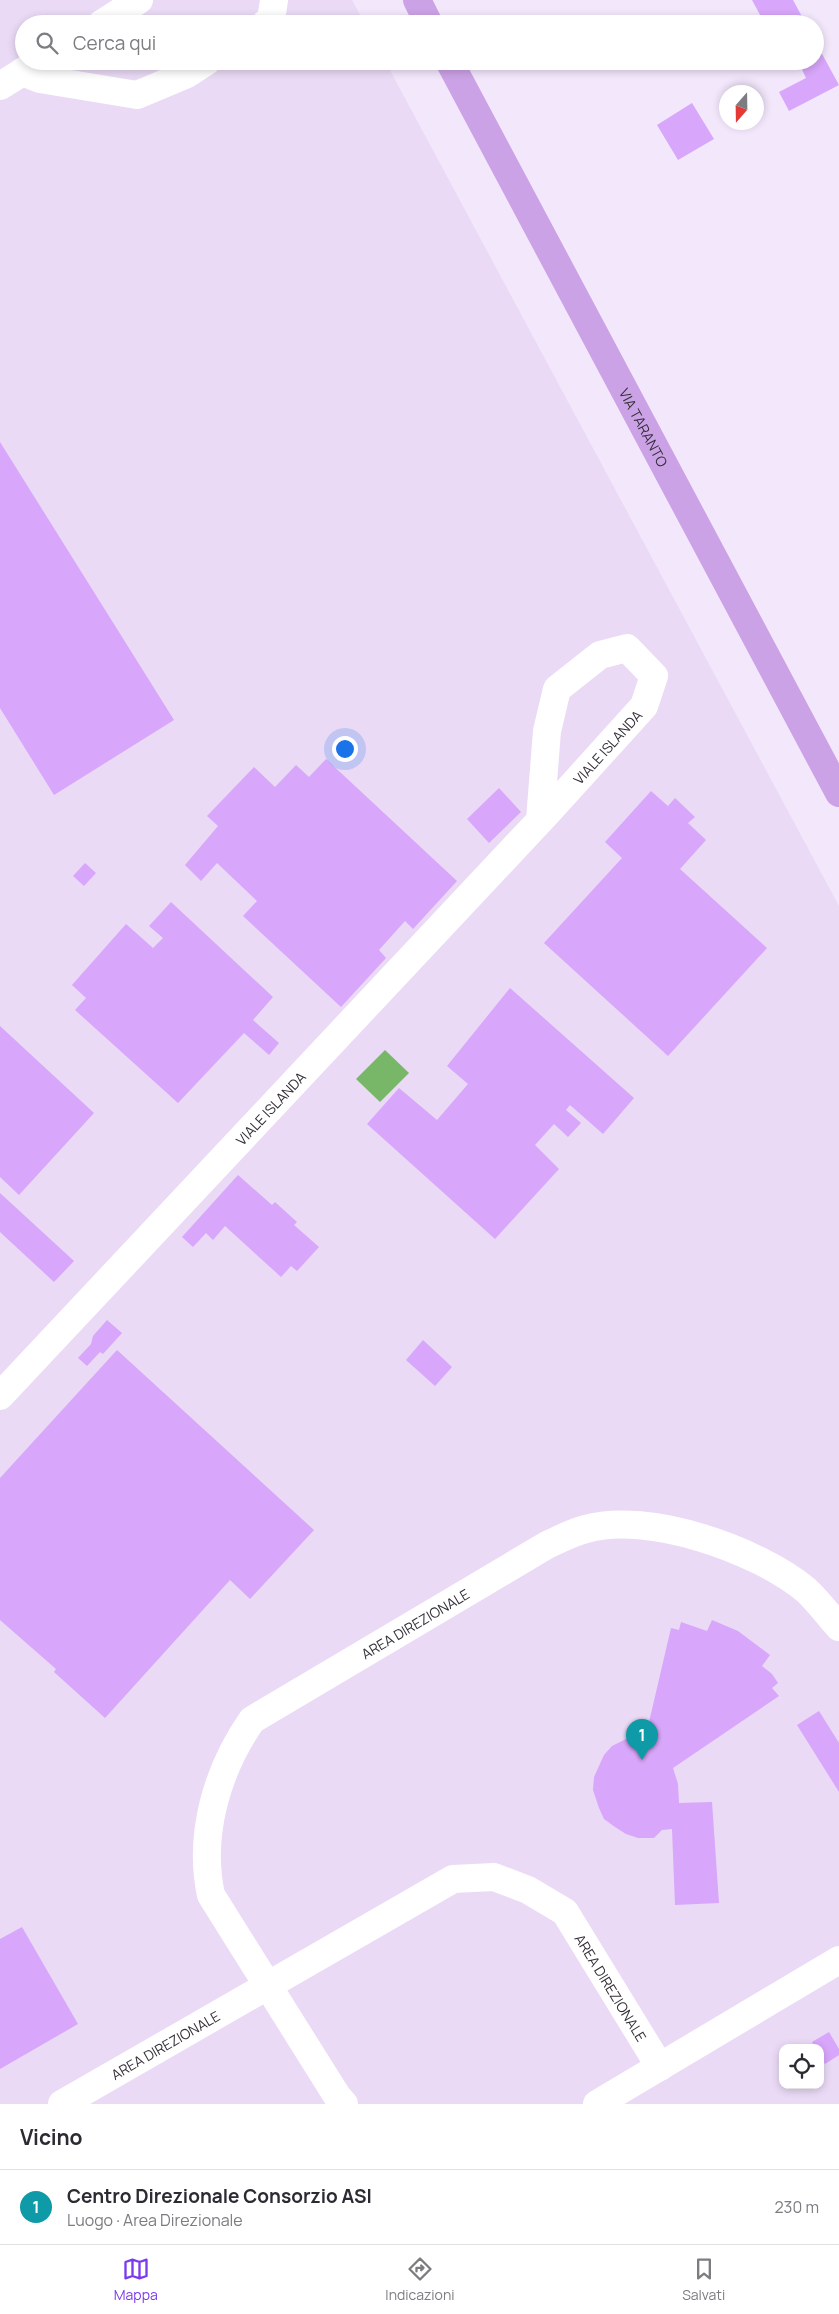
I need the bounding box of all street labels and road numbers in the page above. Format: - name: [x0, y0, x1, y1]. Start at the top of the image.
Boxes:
- street label: VIA TARANTO: [615, 385, 673, 470]
- street label: VIALE ISLANDA: [569, 705, 646, 788]
- street label: VIALE ISLANDA: [231, 1067, 310, 1149]
- street label: AREA DIREZIONALE: [357, 1584, 472, 1663]
- street label: AREA DIREZIONALE: [571, 1930, 651, 2045]
- street label: AREA DIREZIONALE: [107, 2006, 223, 2083]

